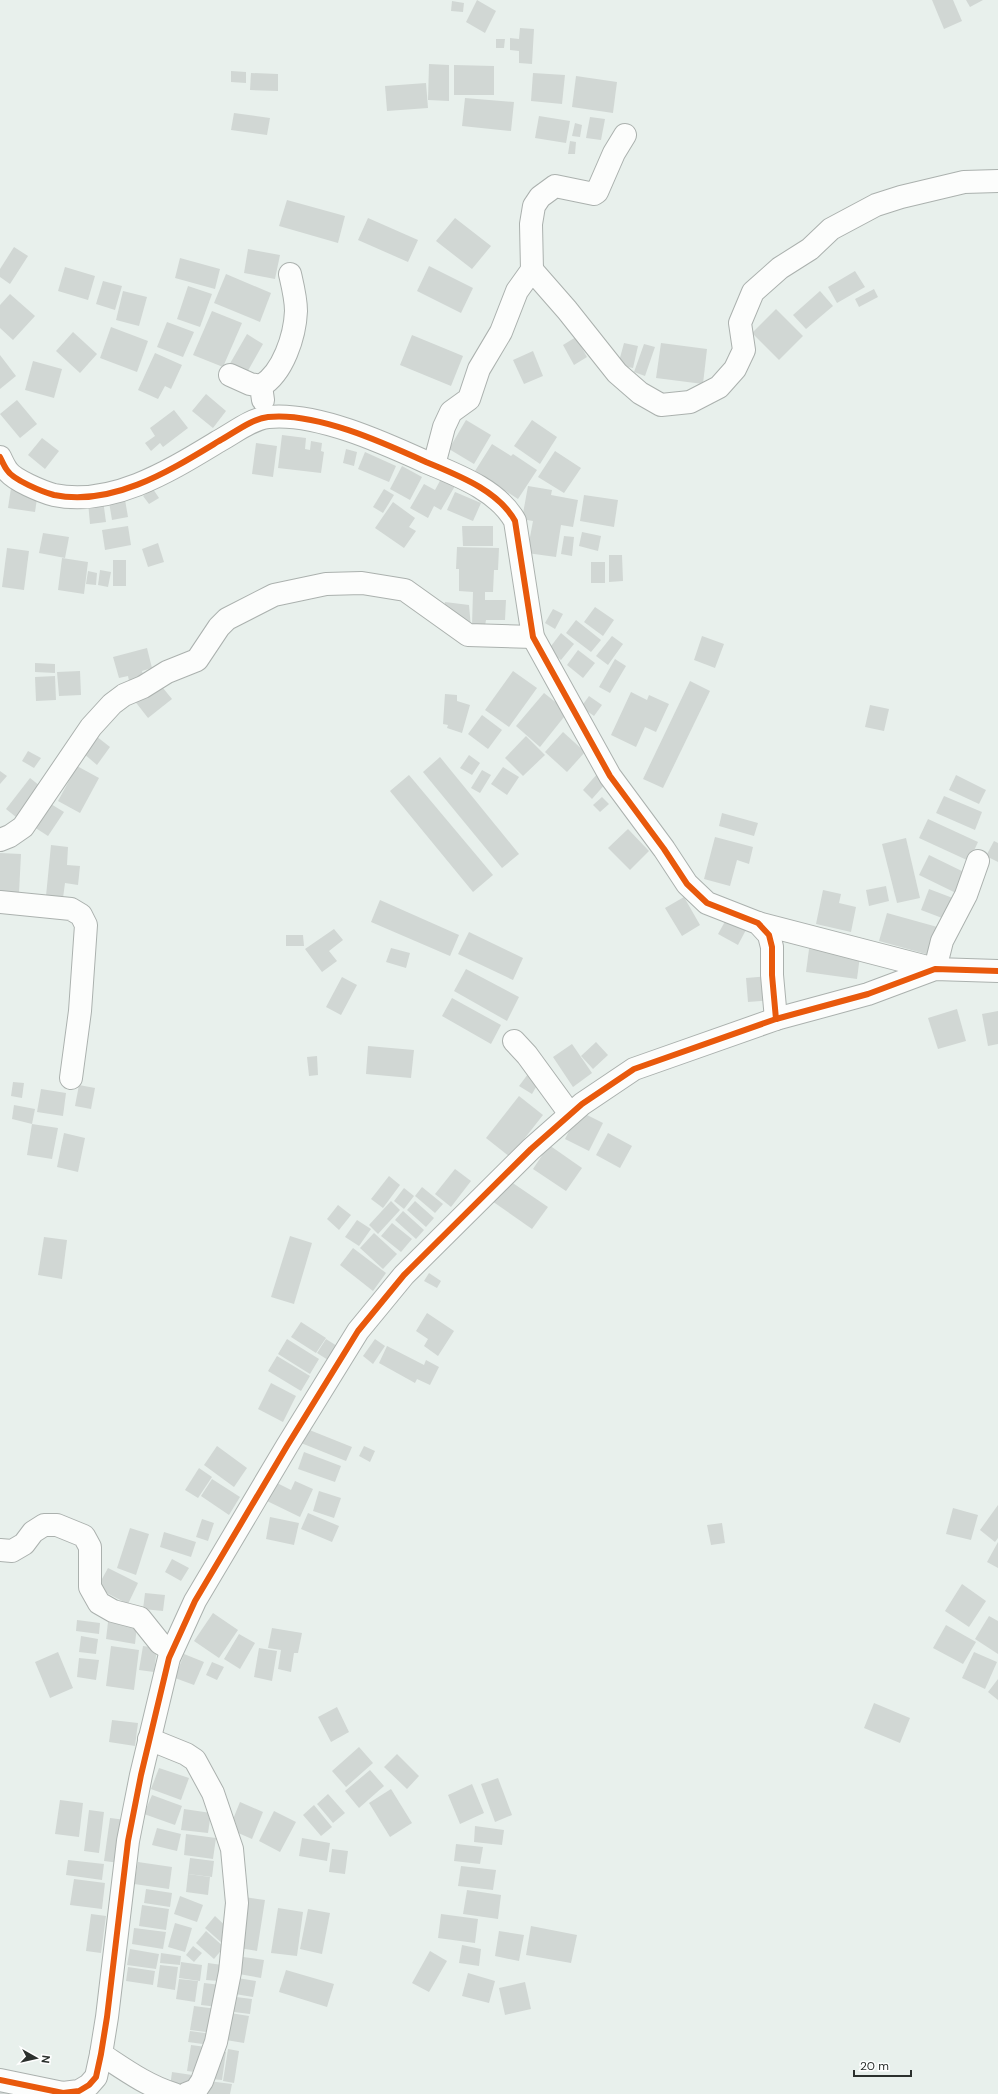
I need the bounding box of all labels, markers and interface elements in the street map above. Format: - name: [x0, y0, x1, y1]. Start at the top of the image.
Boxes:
- north arrow: [16, 2038, 56, 2078]
- scale bar: [854, 2052, 911, 2078]
- text: N: [38, 2054, 53, 2064]
- text: 20 m: [860, 2058, 889, 2074]

